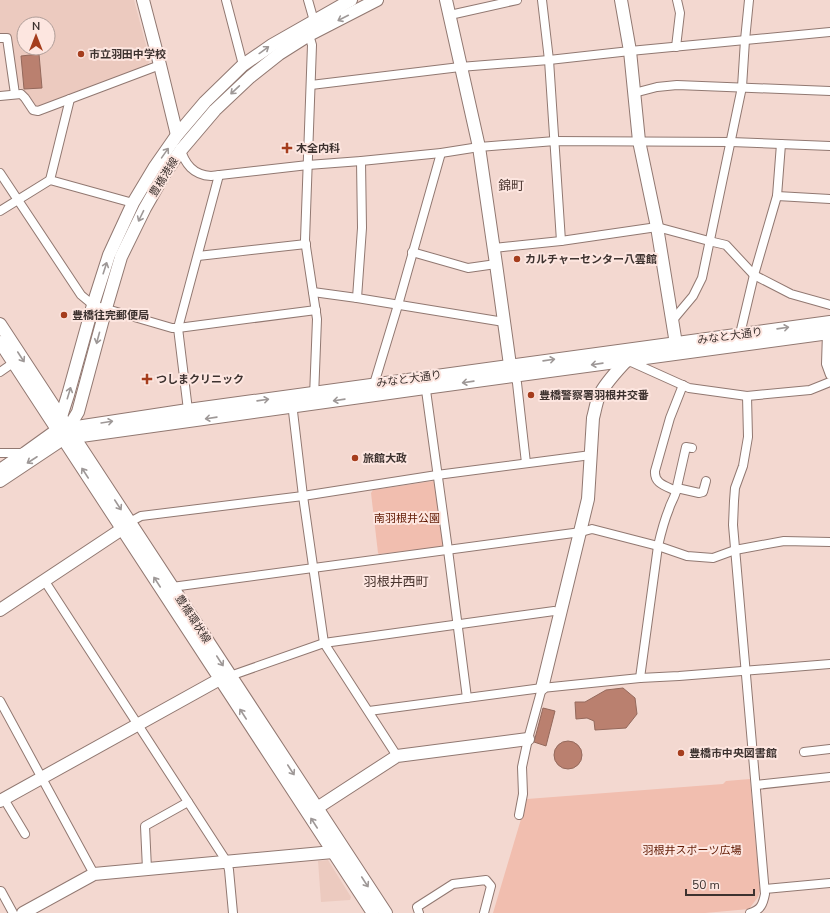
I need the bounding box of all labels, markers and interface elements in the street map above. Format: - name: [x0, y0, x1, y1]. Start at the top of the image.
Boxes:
- one-way arrow: [337, 15, 349, 22]
- north arrow: [16, 16, 56, 56]
- text: N: [32, 19, 40, 34]
- one-way arrow: [259, 46, 270, 54]
- place label: 市立羽田中学校: [89, 47, 166, 62]
- marker: 市立羽田中学校: [76, 49, 86, 59]
- one-way arrow: [230, 85, 240, 95]
- place label: 木全内科: [296, 141, 340, 156]
- marker: 木全内科: [281, 142, 293, 154]
- one-way arrow: [161, 148, 169, 159]
- street label: 豊橋港線: [146, 154, 182, 200]
- district label: 錦町: [498, 177, 524, 195]
- one-way arrow: [137, 209, 144, 221]
- place label: カルチャーセンター八雲館: [525, 252, 657, 267]
- marker: カルチャーセンター八雲館: [512, 254, 522, 264]
- one-way arrow: [102, 262, 109, 275]
- place label: 豊橋往完郵便局: [72, 308, 149, 323]
- marker: 豊橋往完郵便局: [59, 310, 69, 320]
- street label: みなと大通り: [696, 324, 764, 348]
- one-way arrow: [777, 324, 790, 332]
- one-way arrow: [94, 331, 101, 344]
- one-way arrow: [17, 351, 26, 362]
- one-way arrow: [542, 356, 555, 364]
- one-way arrow: [591, 360, 604, 368]
- street label: みなと大通り: [375, 367, 443, 391]
- place label: つしまクリニック: [156, 372, 244, 387]
- marker: つしまクリニック: [141, 373, 153, 385]
- one-way arrow: [462, 378, 475, 386]
- one-way arrow: [66, 386, 73, 399]
- place label: 豊橋警察署羽根井交番: [539, 388, 649, 403]
- marker: 豊橋警察署羽根井交番: [526, 390, 536, 400]
- one-way arrow: [256, 396, 269, 404]
- one-way arrow: [333, 396, 346, 404]
- one-way arrow: [204, 414, 217, 422]
- one-way arrow: [100, 418, 113, 426]
- place label: 旅館大政: [363, 451, 407, 466]
- marker: 旅館大政: [350, 453, 360, 463]
- one-way arrow: [26, 457, 38, 465]
- one-way arrow: [81, 467, 89, 479]
- one-way arrow: [115, 499, 123, 511]
- park label: 南羽根井公園: [374, 511, 440, 526]
- district label: 羽根井西町: [363, 573, 429, 591]
- one-way arrow: [152, 576, 160, 588]
- street label: 豊橋環状線: [172, 592, 214, 646]
- one-way arrow: [216, 655, 224, 666]
- one-way arrow: [239, 709, 247, 720]
- place label: 豊橋市中央図書館: [689, 746, 777, 761]
- marker: 豊橋市中央図書館: [676, 748, 686, 758]
- one-way arrow: [287, 764, 296, 775]
- one-way arrow: [310, 818, 318, 829]
- park label: 羽根井スポーツ広場: [643, 843, 741, 858]
- scale bar: [686, 871, 754, 897]
- one-way arrow: [361, 876, 369, 887]
- text: 50 m: [692, 877, 720, 893]

